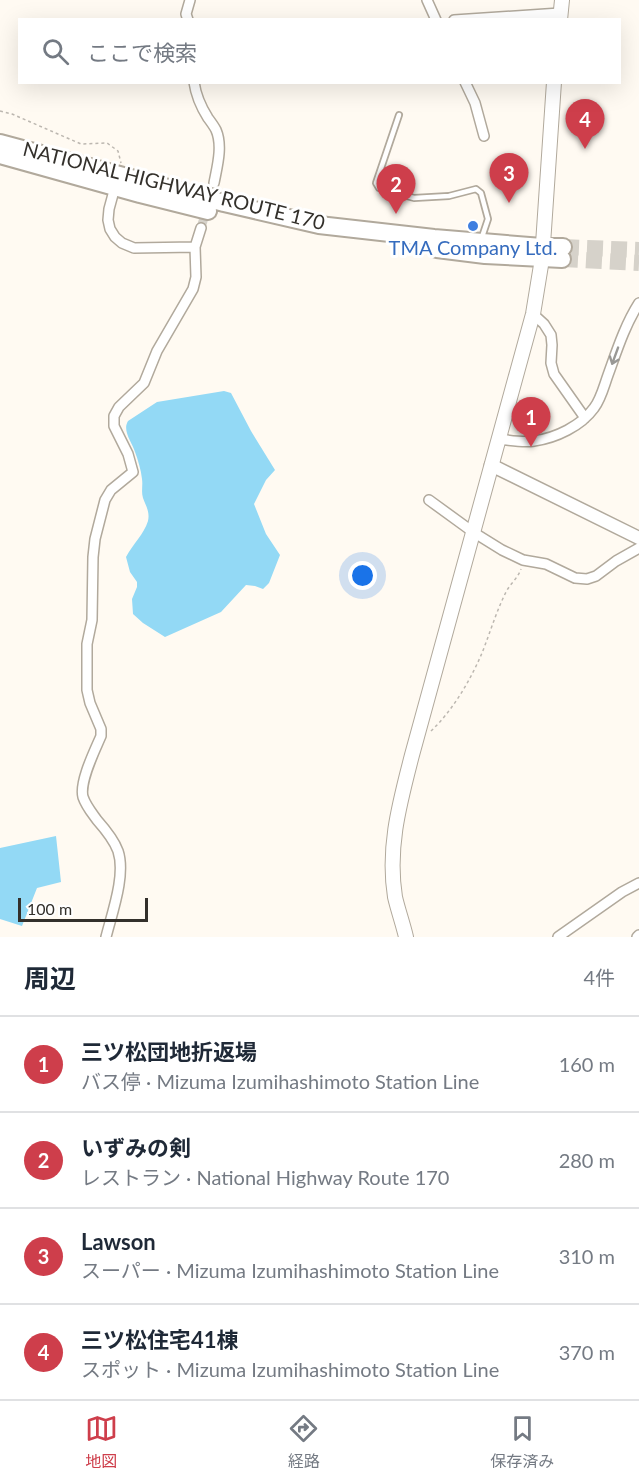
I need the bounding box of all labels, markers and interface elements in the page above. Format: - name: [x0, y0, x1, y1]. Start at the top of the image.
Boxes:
- search box: [18, 18, 621, 84]
- icon: search: [39, 35, 72, 68]
- text: ここで検索: [87, 39, 197, 66]
- pin: 4: [566, 100, 604, 149]
- street label: NATIONAL HIGHWAY ROUTE 170: [21, 136, 328, 234]
- pin: 3: [490, 154, 528, 203]
- pin: 2: [376, 164, 416, 214]
- marker: TMA Company Ltd.: [466, 219, 480, 233]
- place label: TMA Company Ltd.: [389, 235, 557, 259]
- one-way arrow: [609, 346, 620, 365]
- pin: 1: [512, 398, 550, 447]
- your location: [348, 561, 377, 590]
- scale bar: [18, 895, 148, 922]
- text: 100 m: [27, 899, 72, 918]
- text: 周辺: [24, 962, 76, 994]
- text: 4件: [583, 965, 615, 989]
- text: 三ツ松団地折返場: [81, 1038, 257, 1065]
- text: 1: [38, 1052, 49, 1076]
- text: 160 m: [559, 1052, 615, 1076]
- text: バス停 · Mizuma Izumihashimoto Station Line: [81, 1069, 479, 1093]
- text: いずみの剣: [81, 1134, 191, 1161]
- text: 2: [38, 1148, 49, 1172]
- text: 280 m: [559, 1148, 615, 1172]
- text: レストラン · National Highway Route 170: [81, 1165, 449, 1189]
- text: Lawson: [81, 1228, 156, 1255]
- text: 3: [38, 1244, 49, 1268]
- text: 310 m: [559, 1244, 615, 1268]
- text: スーパー · Mizuma Izumihashimoto Station Line: [81, 1258, 499, 1282]
- text: 三ツ松住宅41棟: [81, 1326, 239, 1353]
- text: 4: [38, 1340, 49, 1364]
- text: 370 m: [559, 1340, 615, 1364]
- text: スポット · Mizuma Izumihashimoto Station Line: [81, 1357, 499, 1381]
- tab: 地図: [85, 1412, 118, 1472]
- tab: 経路: [287, 1412, 320, 1472]
- tab: 保存済み: [490, 1412, 554, 1472]

